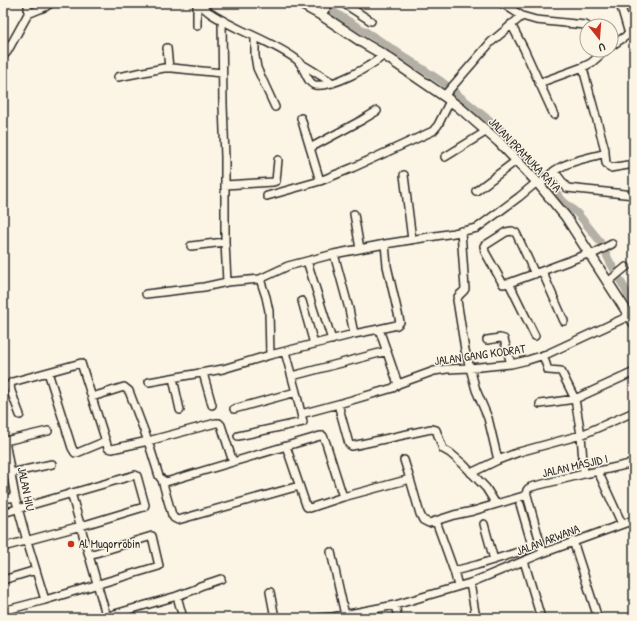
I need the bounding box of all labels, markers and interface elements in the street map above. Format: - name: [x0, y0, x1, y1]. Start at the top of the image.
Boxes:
- north arrow: [579, 18, 619, 58]
- text: U: [597, 40, 607, 55]
- street label: JALAN PRAMUKA RAYA: [485, 114, 566, 196]
- street label: JALAN GANG KODRAT: [433, 340, 527, 369]
- street label: JALAN MASJID I: [540, 450, 609, 481]
- street label: JALAN HIU: [14, 465, 40, 513]
- street label: JALAN ARWANA: [514, 520, 582, 559]
- place label: Al Muqorrobin: [79, 535, 140, 552]
- marker: Al Muqorrobin: [66, 539, 76, 549]

